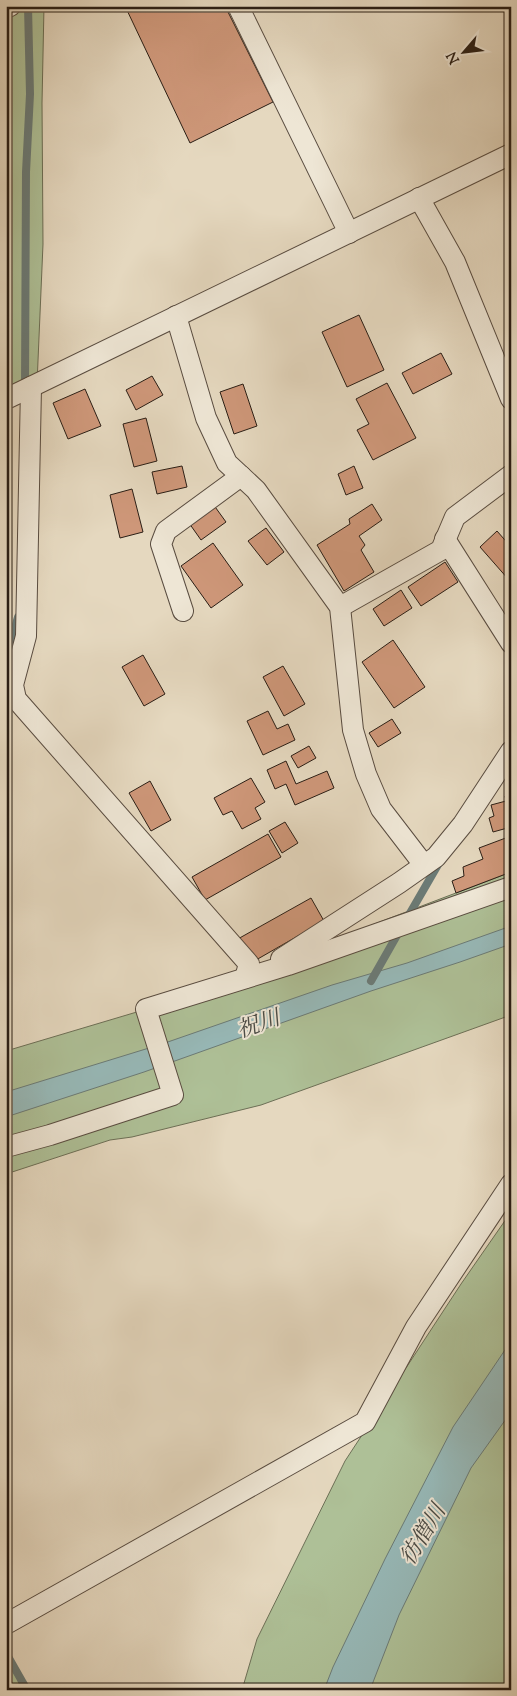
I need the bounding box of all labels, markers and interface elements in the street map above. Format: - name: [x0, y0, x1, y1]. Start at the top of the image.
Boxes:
- north arrow: [440, 28, 490, 78]
- text: N: [443, 48, 466, 67]
- water label: 祝川: [233, 1003, 287, 1048]
- water label: 彷僧川: [394, 1497, 456, 1572]

